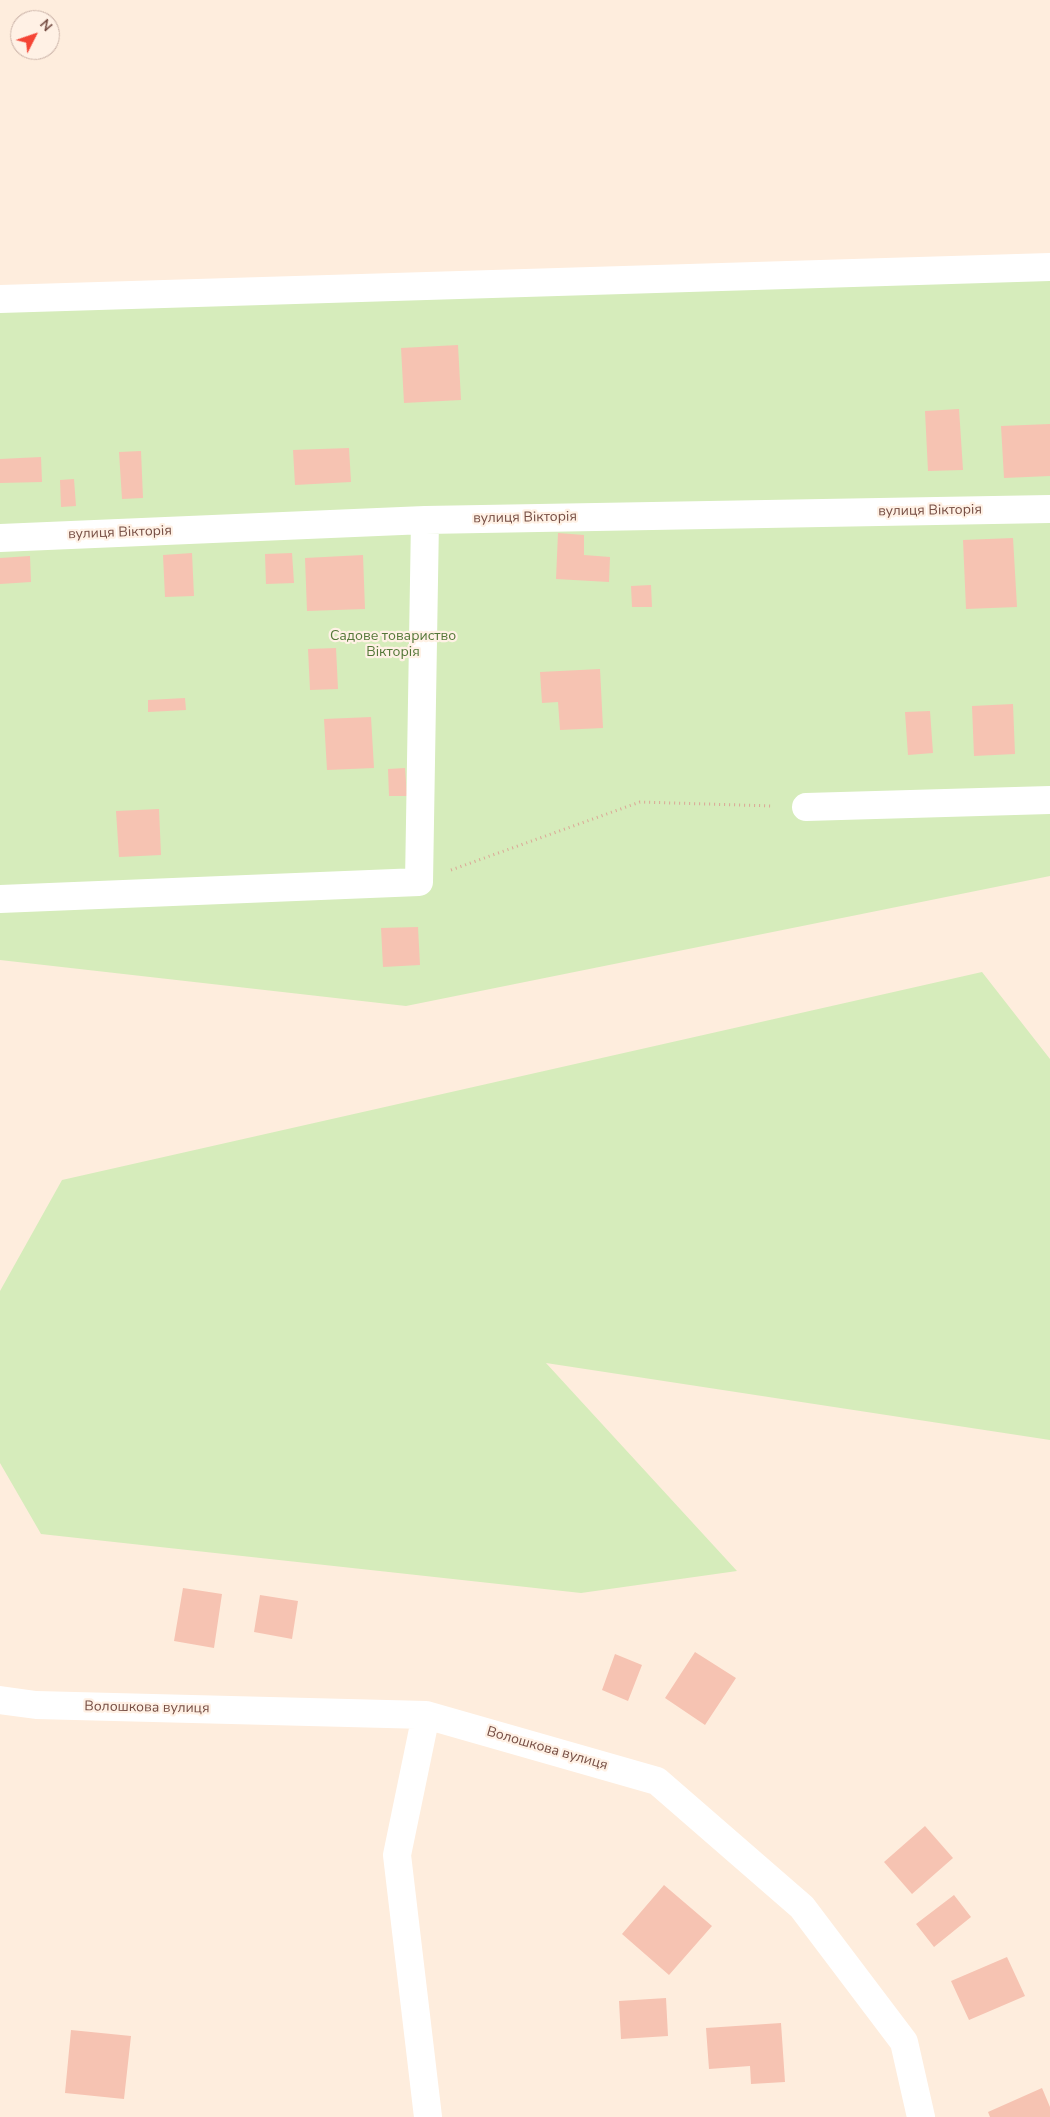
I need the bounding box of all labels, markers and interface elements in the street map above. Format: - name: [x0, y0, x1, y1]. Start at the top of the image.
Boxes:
- north arrow: [10, 10, 60, 60]
- text: N: [35, 15, 57, 36]
- street label: вулиця Вікторія: [878, 502, 982, 520]
- street label: вулиця Вікторія: [473, 509, 577, 527]
- street label: вулиця Вікторія: [68, 523, 172, 543]
- park label: Садове товариство Вікторія: [330, 629, 456, 662]
- street label: Волошкова вулиця: [84, 1699, 210, 1717]
- street label: Волошкова вулиця: [485, 1724, 609, 1774]

